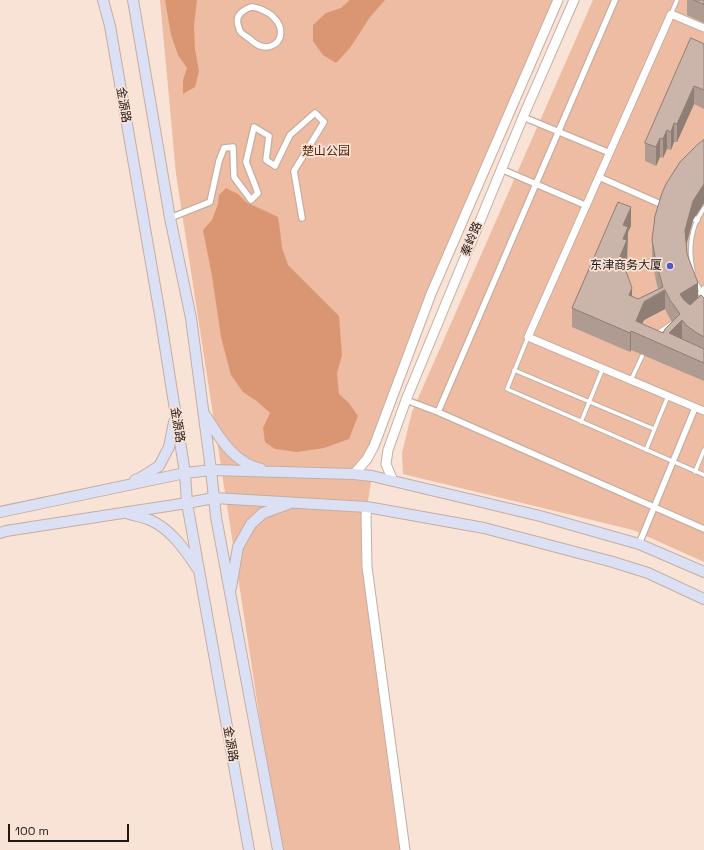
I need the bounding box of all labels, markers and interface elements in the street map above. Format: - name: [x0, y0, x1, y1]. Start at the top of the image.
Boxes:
- street label: 金源路: [113, 86, 133, 124]
- park label: 楚山公园: [302, 145, 350, 159]
- street label: 秦岭路: [459, 220, 485, 258]
- place label: 东津商务大厦: [590, 259, 662, 273]
- marker: 东津商务大厦: [665, 261, 675, 271]
- street label: 金源路: [167, 406, 187, 444]
- street label: 金源路: [220, 725, 240, 763]
- scale bar: [10, 816, 131, 842]
- text: 100 m: [15, 823, 49, 839]

